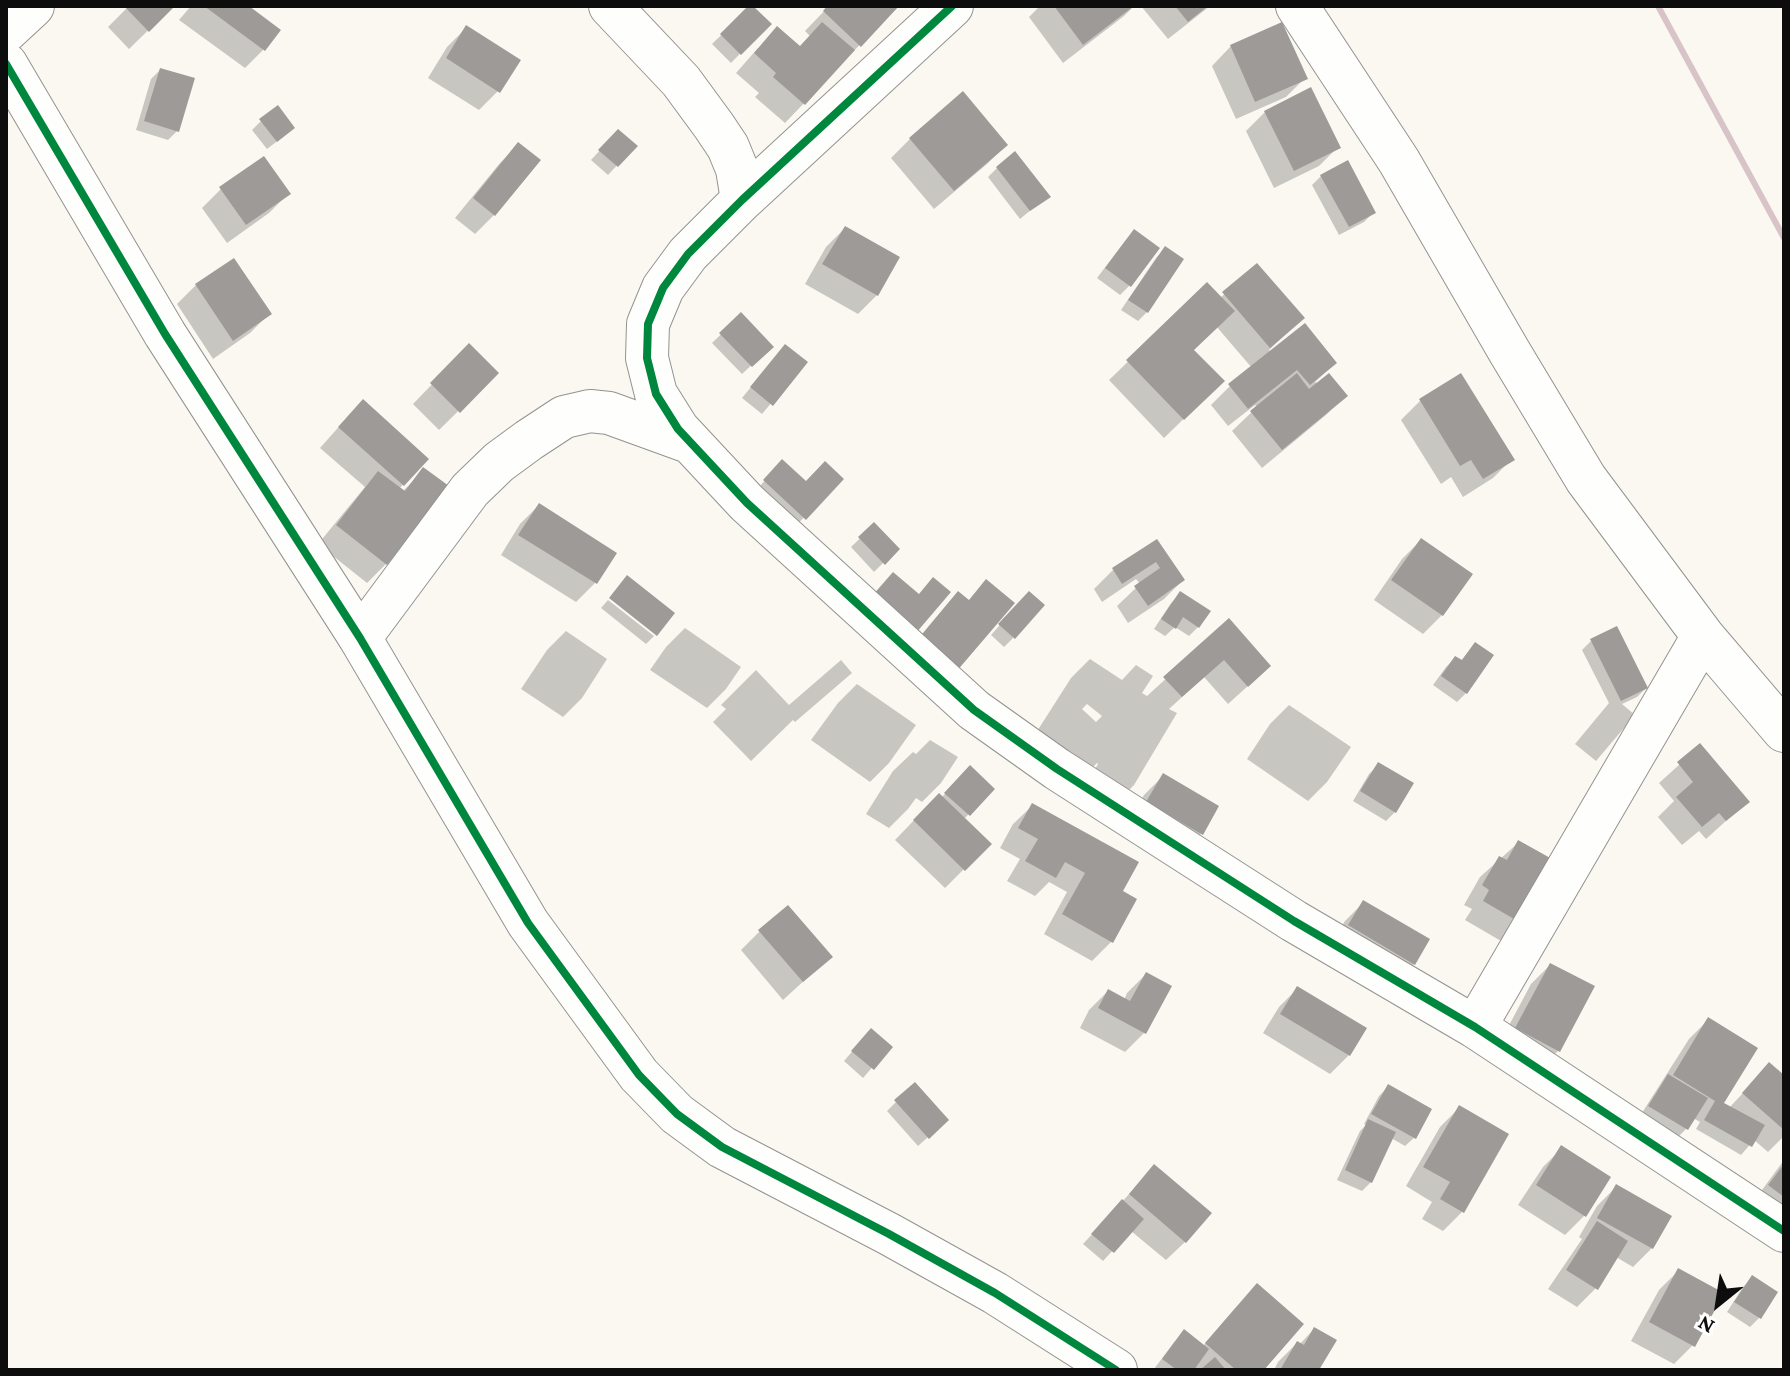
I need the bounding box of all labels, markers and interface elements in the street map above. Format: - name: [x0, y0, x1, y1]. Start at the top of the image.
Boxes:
- north arrow: [1678, 1264, 1758, 1344]
- text: N: [1693, 1311, 1718, 1340]

